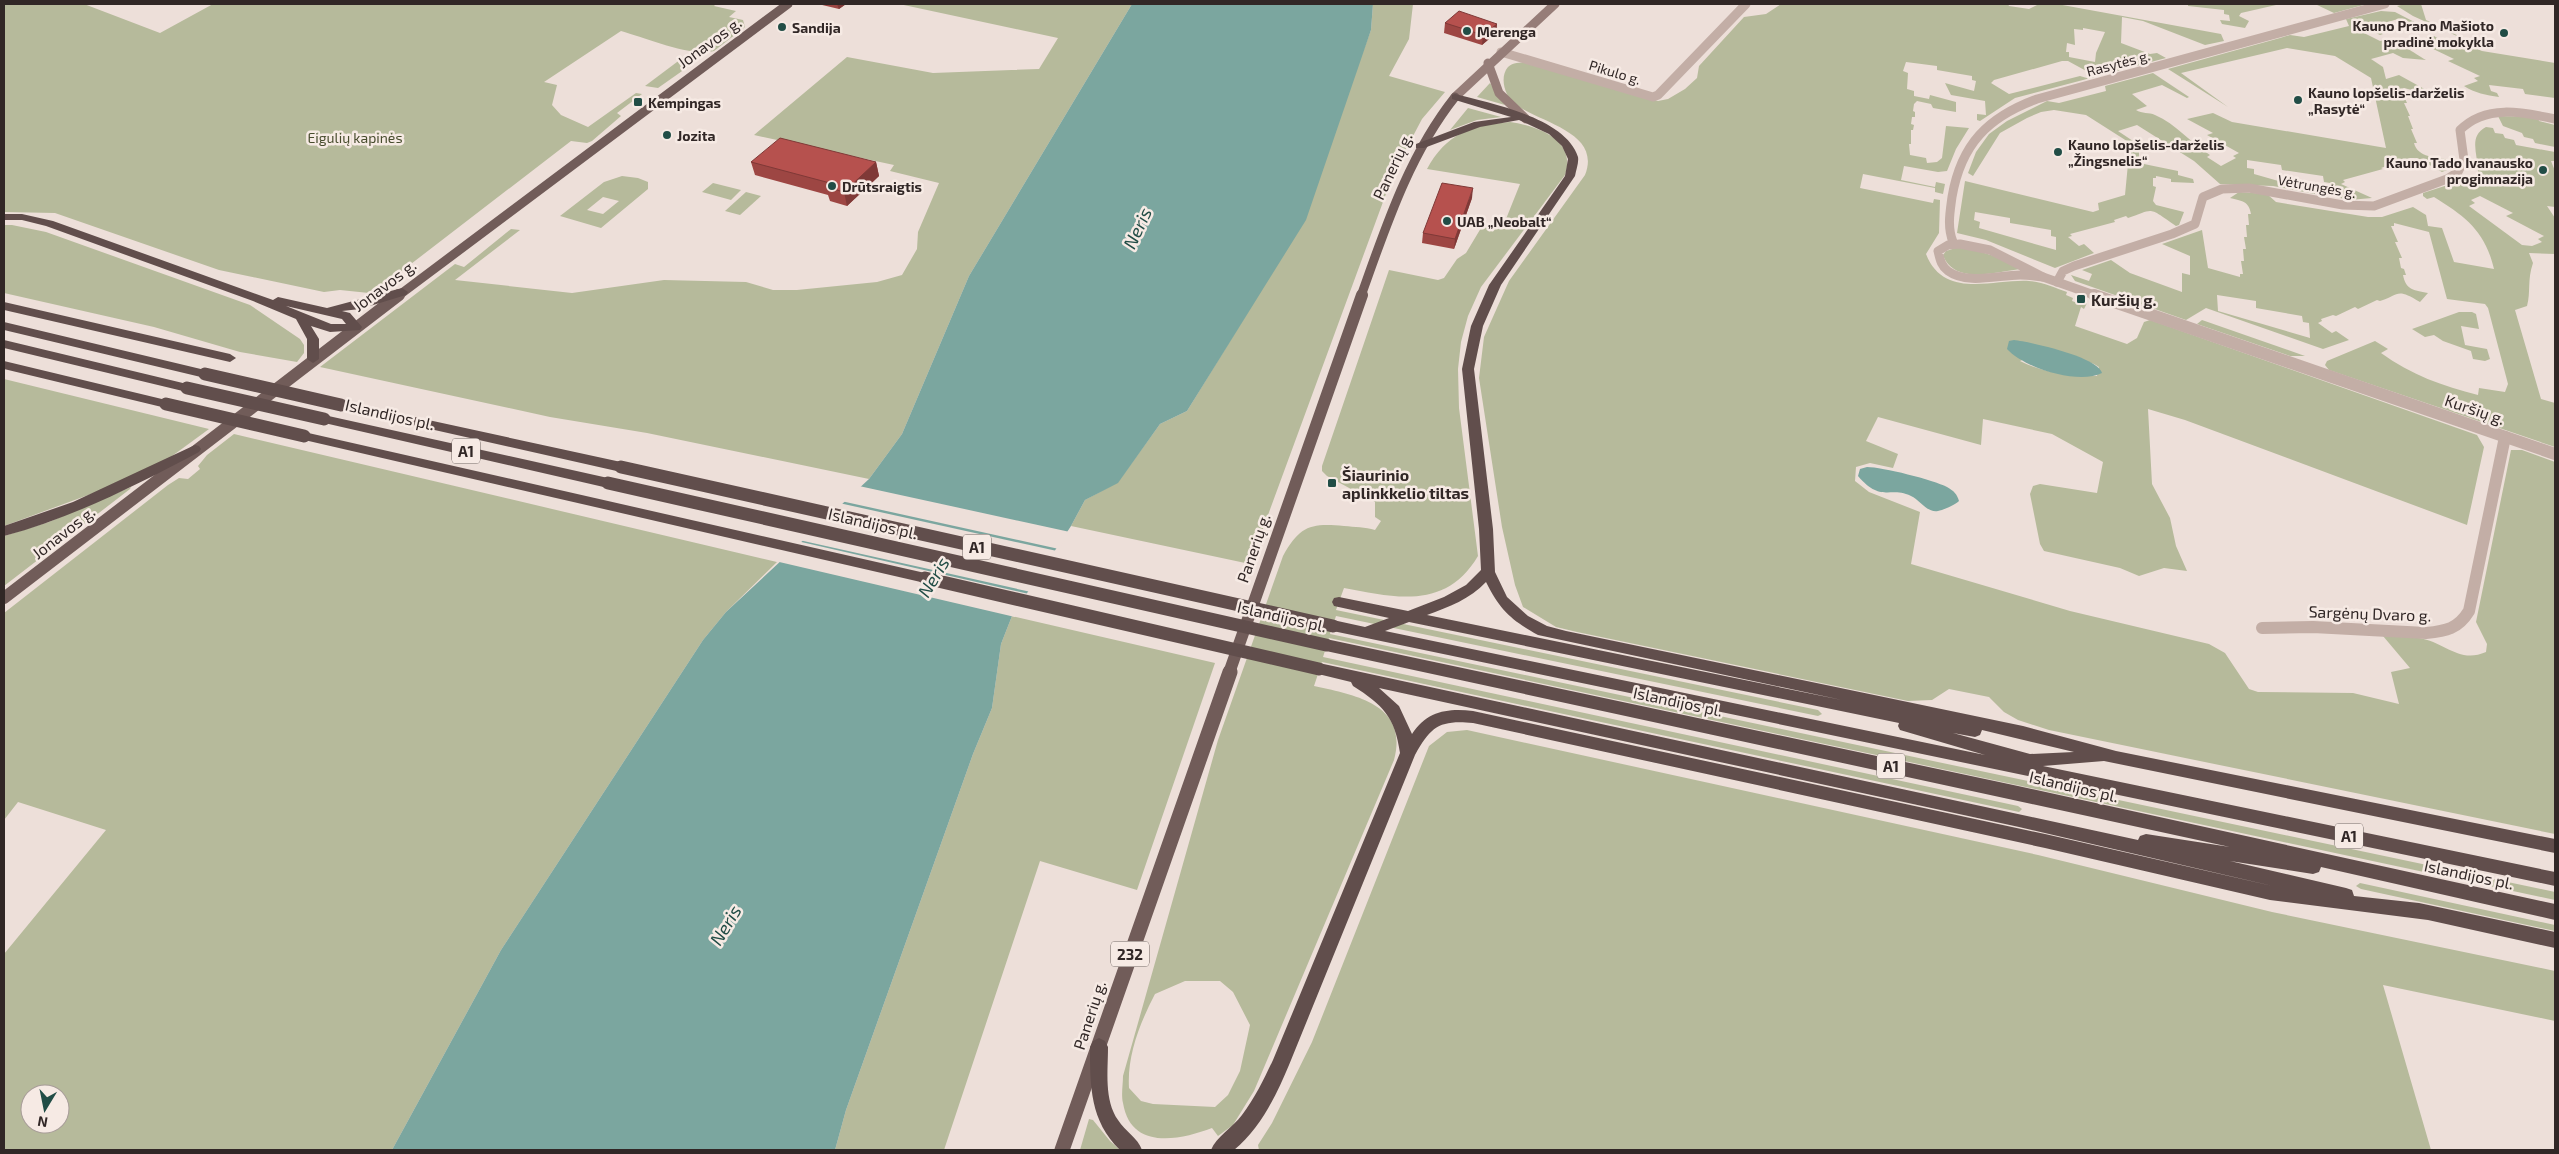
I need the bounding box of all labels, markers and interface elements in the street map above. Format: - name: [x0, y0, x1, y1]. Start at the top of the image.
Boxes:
- street label: Jonavos g.: [673, 12, 745, 72]
- place label: Kauno Prano Mašioto pradinė mokykla: [2353, 17, 2494, 50]
- place label: Sandija: [792, 19, 841, 36]
- marker: Sandija: [776, 21, 788, 33]
- place label: Merenga: [1477, 23, 1536, 40]
- marker: Merenga: [1461, 25, 1473, 37]
- marker: Kauno Prano Mašioto pradinė mokykla: [2498, 27, 2510, 39]
- street label: Rasytės g.: [2084, 46, 2152, 80]
- street label: Pikulo g.: [1587, 56, 1643, 88]
- place label: Kauno lopšelis-darželis „Rasytė“: [2308, 84, 2465, 117]
- place label: Kempingas: [648, 94, 721, 111]
- marker: Kauno lopšelis-darželis „Rasytė“: [2292, 94, 2304, 106]
- marker: Kempingas: [632, 96, 644, 108]
- place label: Jozita: [677, 127, 715, 144]
- park label: Eigulių kapinės: [307, 129, 403, 146]
- marker: Jozita: [661, 129, 673, 141]
- street label: Panerių g.: [1368, 129, 1416, 203]
- place label: Kauno lopšelis-darželis „Žingsnelis“: [2068, 136, 2225, 169]
- marker: Kauno lopšelis-darželis „Žingsnelis“: [2052, 146, 2064, 158]
- place label: Kauno Tado Ivanausko progimnazija: [2386, 154, 2533, 187]
- marker: Kauno Tado Ivanausko progimnazija: [2537, 164, 2549, 176]
- street label: Vėtrungės g.: [2277, 171, 2357, 201]
- place label: Drūtsraigtis: [842, 178, 922, 195]
- marker: Drūtsraigtis: [826, 180, 838, 192]
- water label: Neris: [1118, 204, 1156, 252]
- place label: UAB „Neobalt“: [1457, 213, 1552, 230]
- marker: UAB „Neobalt“: [1441, 215, 1453, 227]
- street label: Jonavos g.: [349, 255, 419, 315]
- place label: Kuršių g.: [2091, 290, 2157, 309]
- marker: Kuršių g.: [2075, 293, 2087, 305]
- street label: Kuršių g.: [2442, 390, 2508, 428]
- street label: Islandijos pl.: [343, 395, 436, 434]
- road number: A1: [452, 438, 480, 464]
- place label: Šiaurinio aplinkkelio tiltas: [1342, 465, 1469, 502]
- marker: Šiaurinio aplinkkelio tiltas: [1326, 477, 1338, 489]
- street label: Jonavos g.: [28, 502, 98, 562]
- street label: Islandijos pl.: [826, 504, 919, 543]
- street label: Panerių g.: [1232, 511, 1274, 585]
- road number: A1: [963, 534, 991, 560]
- water label: Neris: [912, 553, 954, 601]
- street label: Islandijos pl.: [1235, 597, 1328, 636]
- street label: Sargėnų Dvaro g.: [2308, 601, 2432, 625]
- street label: Islandijos pl.: [1631, 682, 1724, 721]
- road number: A1: [1877, 754, 1905, 778]
- street label: Islandijos pl.: [2027, 767, 2120, 806]
- road number: A1: [2335, 824, 2363, 848]
- street label: Islandijos pl.: [2422, 855, 2515, 894]
- water label: Neris: [704, 901, 746, 949]
- road number: 232: [1111, 942, 1149, 966]
- street label: Panerių g.: [1069, 978, 1109, 1052]
- north arrow: [20, 1084, 70, 1134]
- text: N: [36, 1113, 49, 1132]

